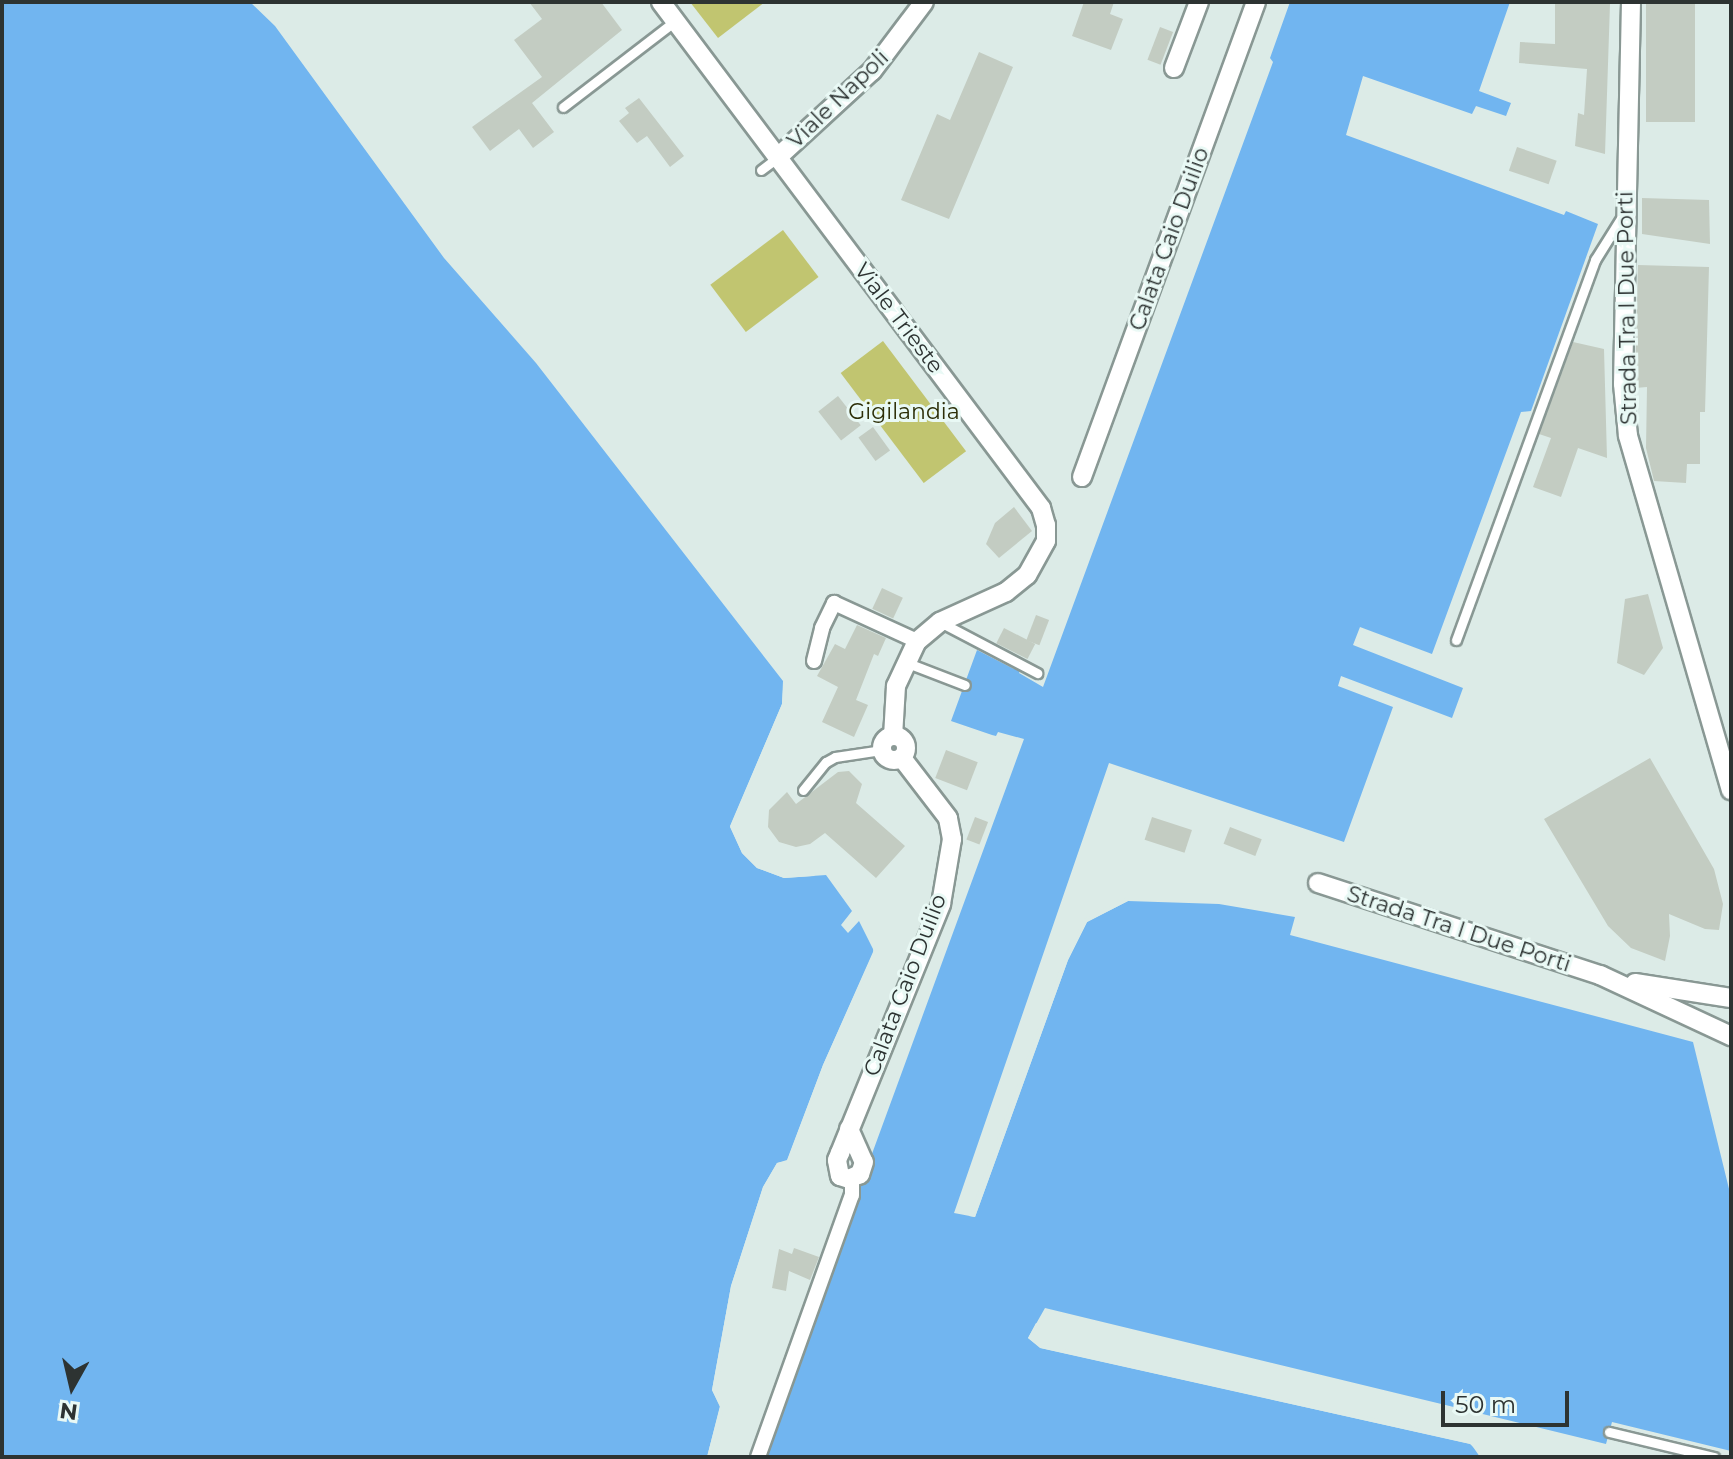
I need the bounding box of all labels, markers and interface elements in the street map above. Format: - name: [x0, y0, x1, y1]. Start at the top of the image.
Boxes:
- street label: Viale Napoli: [782, 44, 894, 154]
- street label: Calata Caio Duilio: [1124, 144, 1214, 334]
- street label: Strada Tra I Due Porti: [1612, 191, 1642, 425]
- street label: Viale Trieste: [849, 258, 949, 378]
- park label: Gigilandia: [848, 399, 960, 425]
- street label: Strada Tra I Due Porti: [1344, 880, 1574, 978]
- street label: Calata Caio Duilio: [858, 890, 952, 1080]
- north arrow: [32, 1347, 112, 1427]
- scale bar: [1445, 1375, 1573, 1425]
- text: 50 m: [1455, 1390, 1516, 1419]
- text: N: [58, 1397, 79, 1426]

